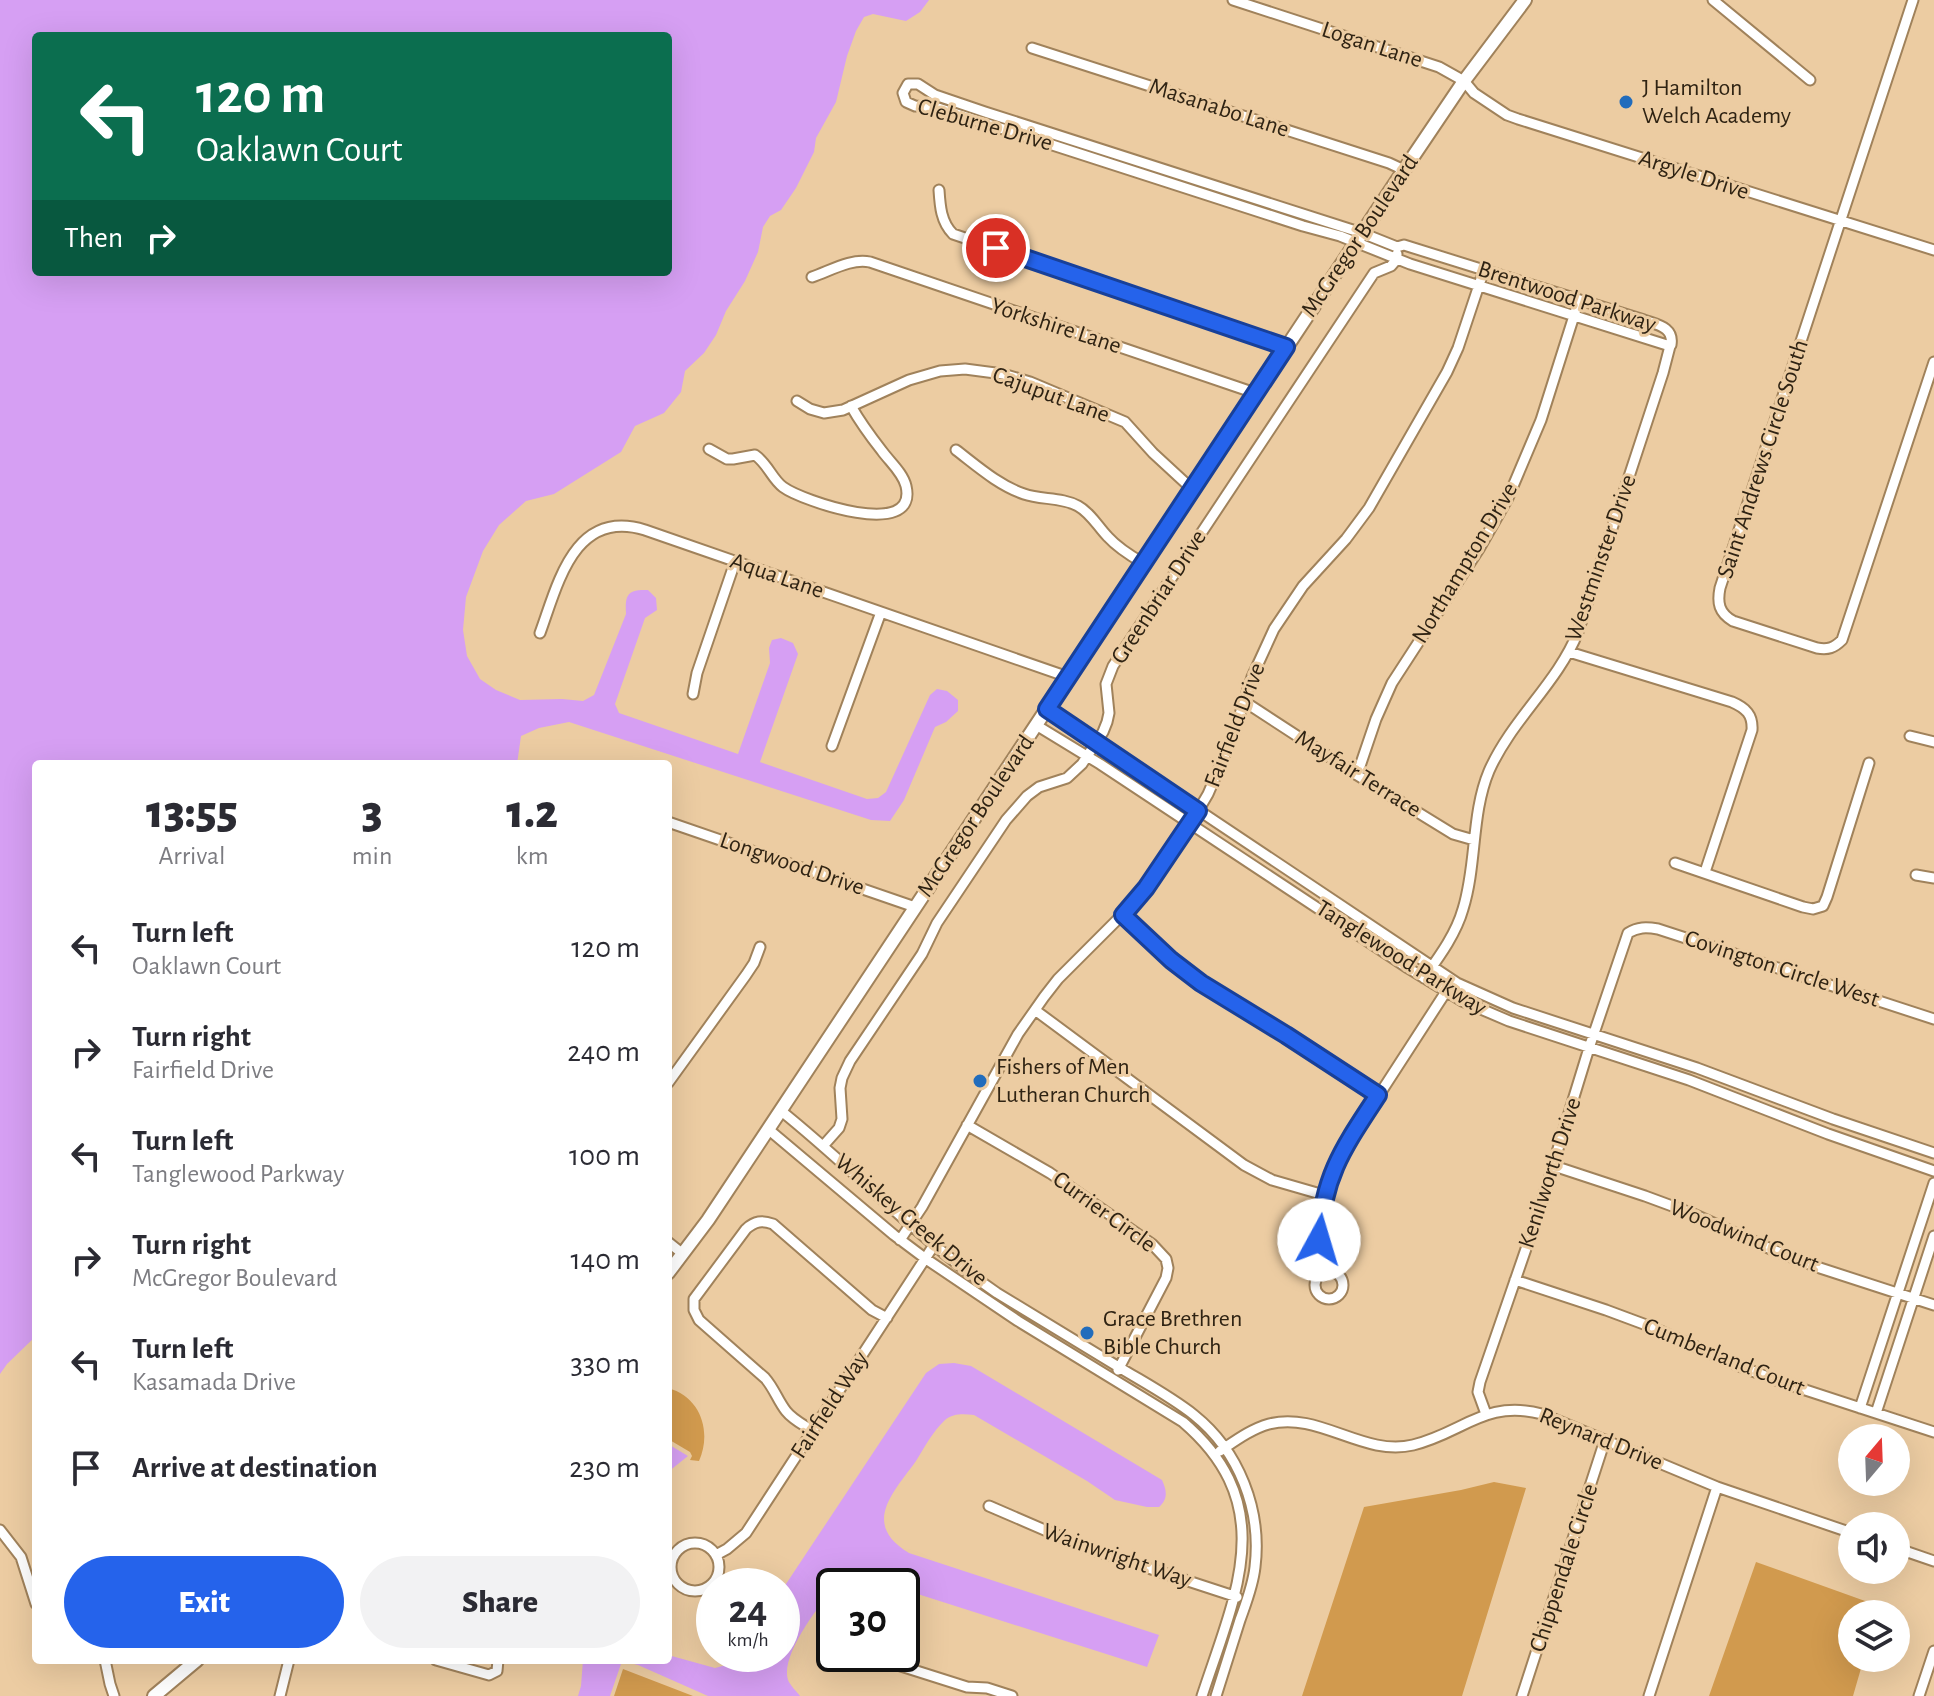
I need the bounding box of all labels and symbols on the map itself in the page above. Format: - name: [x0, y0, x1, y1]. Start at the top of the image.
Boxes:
- street label: Logan Lane: [1319, 17, 1425, 73]
- street label: Masanabo Lane: [1146, 74, 1292, 142]
- place label: J Hamilton Welch Academy: [1642, 76, 1791, 128]
- marker: J Hamilton Welch Academy: [1617, 93, 1635, 111]
- street label: Cleburne Drive: [915, 94, 1055, 156]
- street label: Argyle Drive: [1636, 146, 1752, 204]
- street label: McGregor Boulevard: [1297, 151, 1423, 321]
- pin: [962, 214, 1030, 282]
- street label: Brentwood Parkway: [1475, 257, 1659, 337]
- street label: Yorkshire Lane: [988, 294, 1124, 358]
- street label: Saint Andrews Circle South: [1713, 337, 1813, 581]
- street label: Cajuput Lane: [989, 363, 1113, 427]
- street label: Westminster Drive: [1561, 472, 1641, 644]
- street label: Northampton Drive: [1408, 478, 1522, 648]
- street label: Greenbriar Drive: [1107, 526, 1211, 668]
- street label: Aqua Lane: [727, 549, 827, 603]
- street label: Fairfield Drive: [1200, 660, 1270, 790]
- street label: Mayfair Terrace: [1291, 726, 1425, 822]
- street label: McGregor Boulevard: [913, 731, 1039, 901]
- street label: Longwood Drive: [717, 828, 867, 900]
- street label: Tanglewood Parkway: [1311, 896, 1491, 1020]
- street label: Covington Circle West: [1682, 926, 1883, 1012]
- place label: Fishers of Men Lutheran Church: [996, 1055, 1151, 1107]
- marker: Fishers of Men Lutheran Church: [971, 1072, 989, 1090]
- street label: Kenilworth Drive: [1514, 1095, 1586, 1251]
- street label: Whiskey Creek Drive: [830, 1149, 992, 1291]
- street label: Currier Circle: [1048, 1167, 1160, 1257]
- street label: Woodwind Court: [1666, 1195, 1822, 1277]
- position arrow: [1277, 1198, 1361, 1282]
- place label: Grace Brethren Bible Church: [1103, 1307, 1242, 1359]
- street label: Cumberland Court: [1640, 1314, 1808, 1400]
- marker: Grace Brethren Bible Church: [1078, 1324, 1096, 1342]
- street label: Fairfield Way: [787, 1347, 873, 1463]
- street label: Reynard Drive: [1536, 1403, 1666, 1475]
- north arrow: [1838, 1424, 1910, 1496]
- street label: Chippendale Circle: [1525, 1481, 1603, 1655]
- street label: Wainwright Way: [1040, 1519, 1194, 1593]
- speed limit sign: 30: [816, 1568, 920, 1672]

